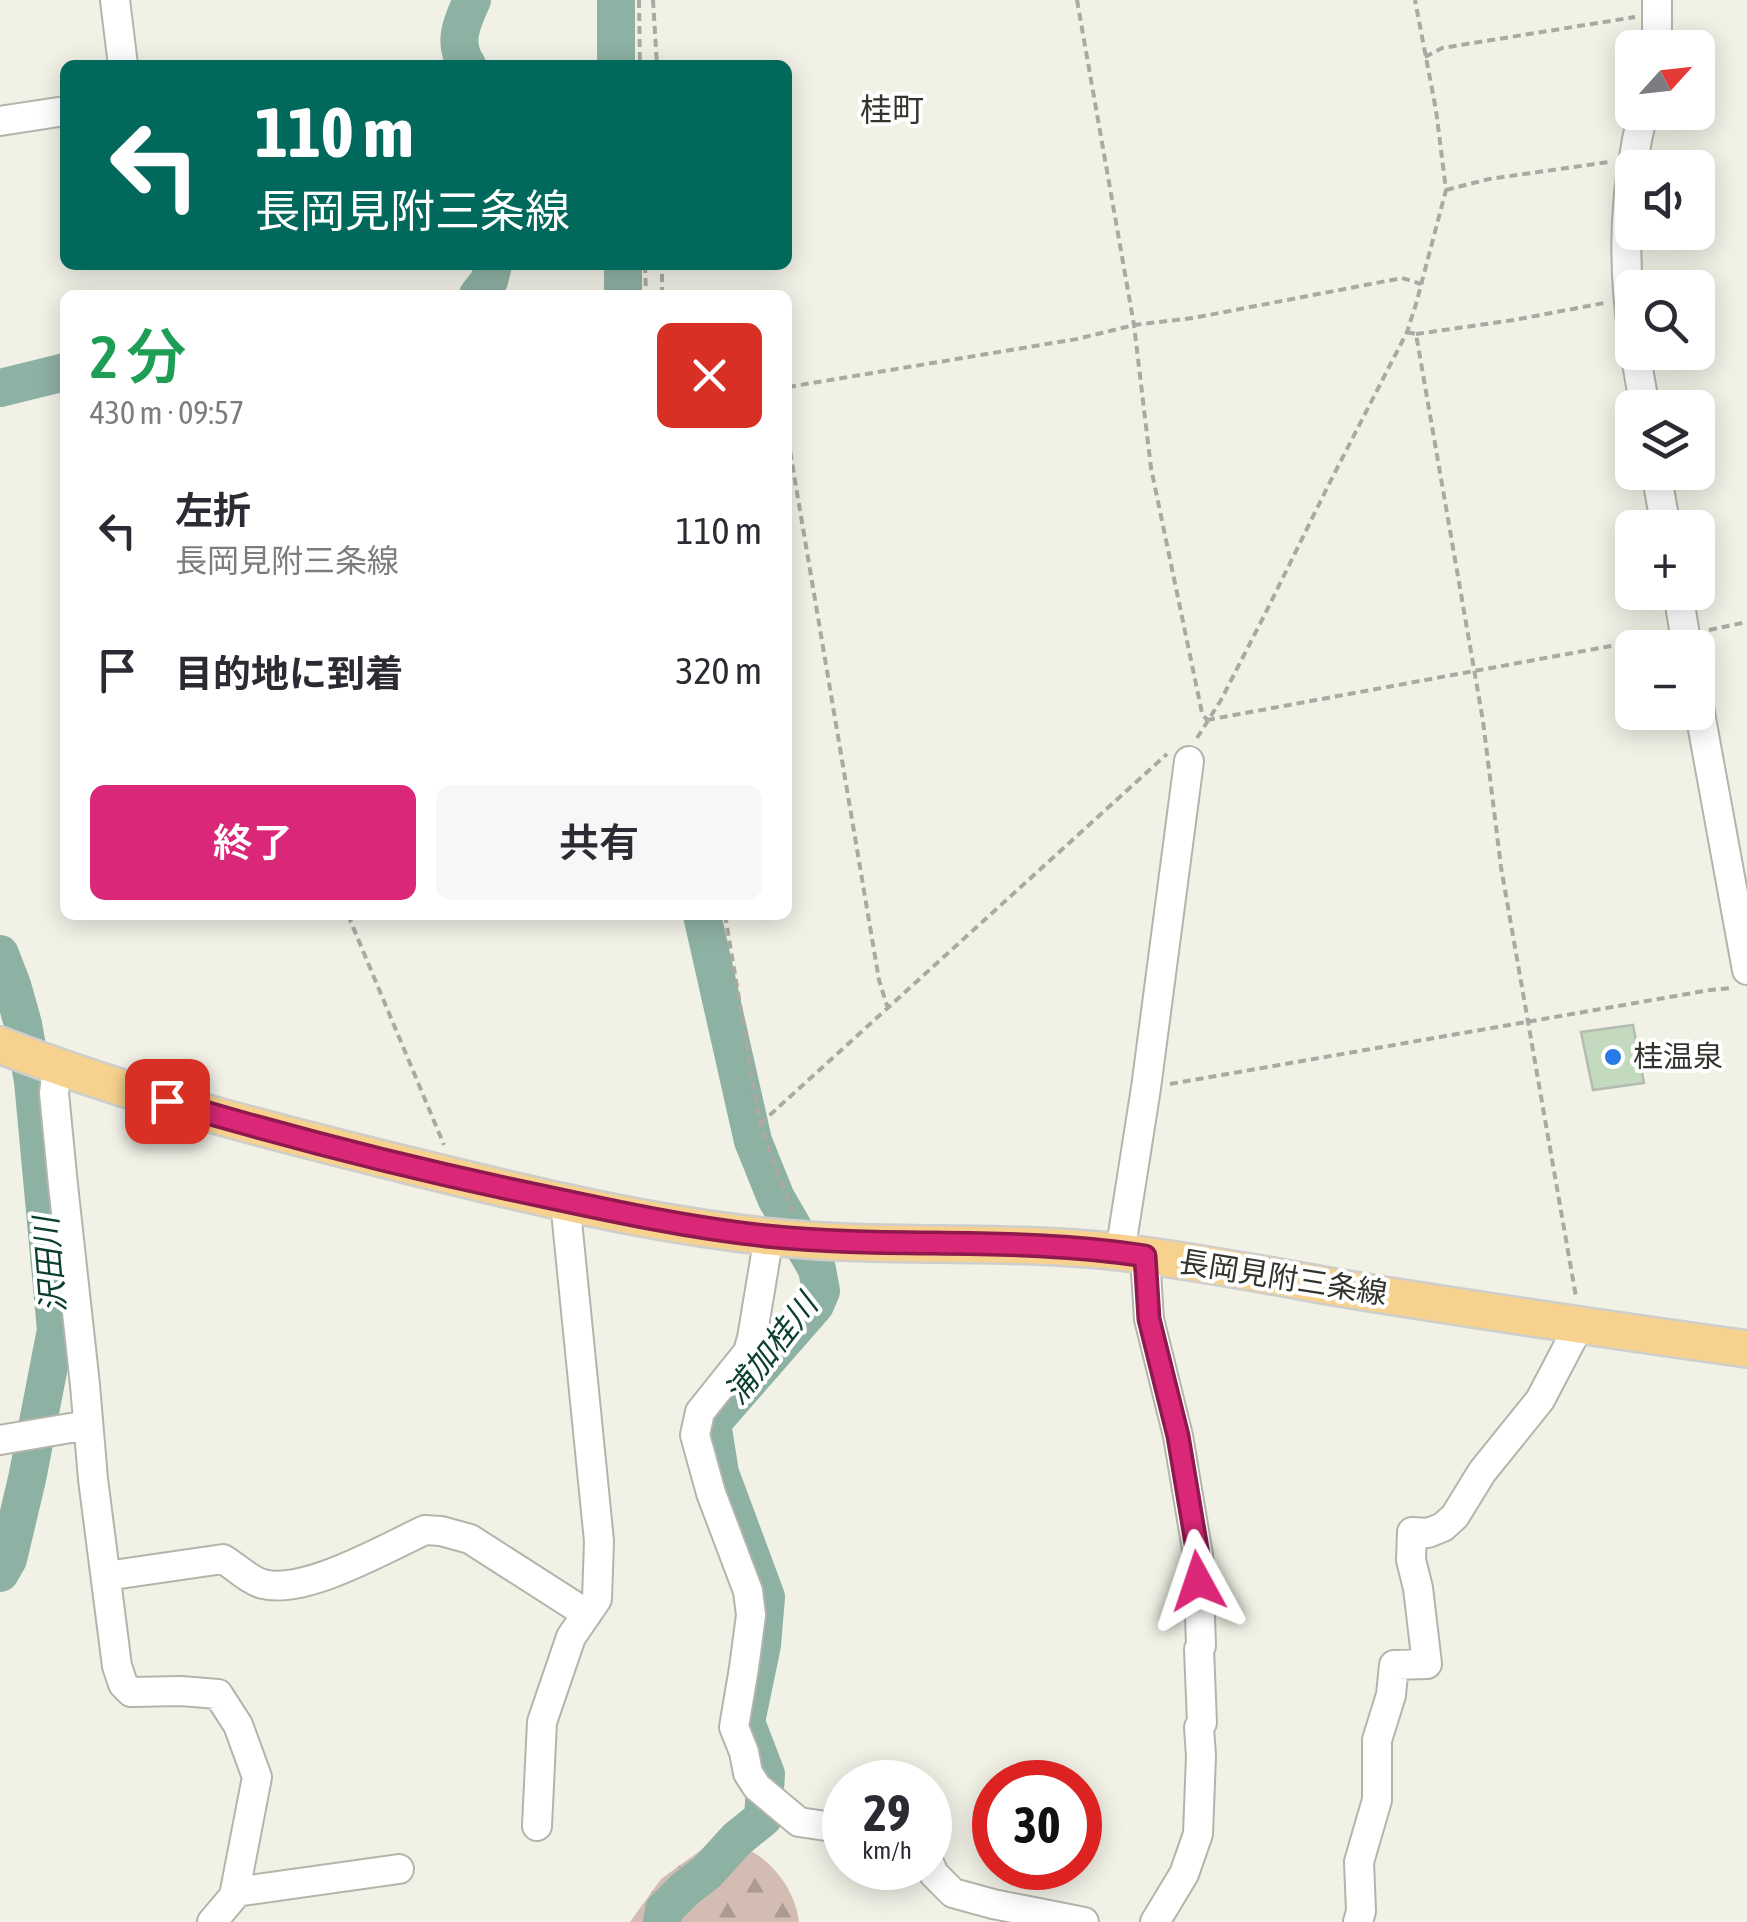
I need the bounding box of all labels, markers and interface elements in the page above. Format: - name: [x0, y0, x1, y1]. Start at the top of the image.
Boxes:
- north arrow: [1615, 30, 1715, 130]
- map controls: [1615, 30, 1715, 730]
- district label: 桂町: [860, 91, 924, 128]
- text: 110 m: [255, 92, 414, 172]
- icon: left: [90, 100, 220, 230]
- button: sound: [1615, 150, 1715, 250]
- text: 長岡見附三条線: [255, 185, 570, 237]
- button: search: [1615, 270, 1715, 370]
- text: 2 分: [90, 322, 186, 391]
- button: close: [657, 323, 762, 428]
- button: layers: [1615, 390, 1715, 490]
- text: 430 m · 09:57: [90, 394, 244, 431]
- text: 左折: [175, 489, 251, 532]
- icon: left: [90, 503, 145, 558]
- text: 110 m: [676, 509, 762, 552]
- button: +: [1615, 510, 1715, 610]
- text: 長岡見附三条線: [175, 542, 399, 579]
- button: −: [1615, 630, 1715, 730]
- icon: arrive: [90, 643, 145, 698]
- text: 320 m: [676, 649, 762, 692]
- text: 目的地に到着: [175, 652, 403, 695]
- button: 終了: [90, 785, 416, 900]
- button: 共有: [436, 785, 762, 900]
- place label: 桂温泉: [1633, 1039, 1723, 1073]
- marker: 桂温泉: [1602, 1046, 1624, 1068]
- pin: [125, 1059, 210, 1144]
- icon: arrive: [140, 1074, 195, 1129]
- water label: 沢田川: [27, 1213, 72, 1314]
- street label: 長岡見附三条線: [1177, 1244, 1390, 1310]
- water label: 浦加桂川: [717, 1285, 826, 1411]
- position arrow: [1146, 1529, 1250, 1633]
- speed limit sign: 30: [972, 1760, 1102, 1890]
- text: 29: [863, 1784, 910, 1842]
- text: km/h: [862, 1836, 912, 1864]

